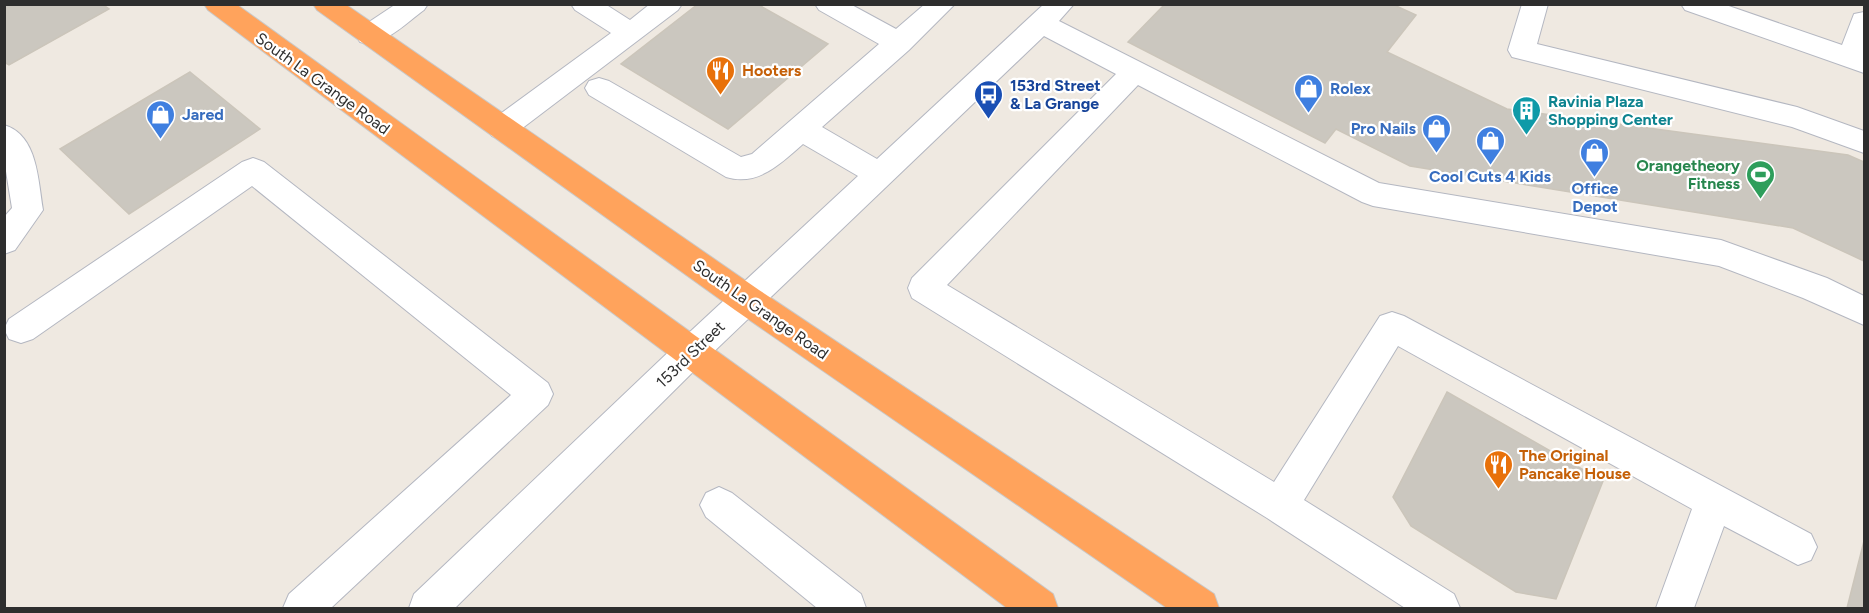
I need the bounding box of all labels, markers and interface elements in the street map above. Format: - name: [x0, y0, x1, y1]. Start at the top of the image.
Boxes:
- street label: South La Grange Road: [252, 28, 393, 138]
- restaurant icon: Hooters: [705, 54, 737, 96]
- place label: Hooters: [742, 61, 802, 80]
- shop icon: Rolex: [1293, 72, 1325, 114]
- place label: 153rd Street & La Grange: [1010, 76, 1101, 113]
- bus stop icon: 153rd Street & La Grange: [973, 78, 1005, 120]
- place label: Rolex: [1330, 79, 1371, 98]
- place label: Ravinia Plaza Shopping Center: [1548, 92, 1673, 129]
- building icon: Ravinia Plaza Shopping Center: [1511, 94, 1543, 136]
- shop icon: Jared: [145, 98, 177, 140]
- place label: Jared: [182, 105, 224, 124]
- shop icon: Pro Nails: [1421, 112, 1453, 154]
- place label: Pro Nails: [1351, 119, 1417, 138]
- shop icon: Cool Cuts 4 Kids: [1474, 124, 1506, 166]
- shop icon: Office Depot: [1579, 136, 1611, 178]
- place label: Orangetheory Fitness: [1636, 156, 1741, 193]
- sports icon: Orangetheory Fitness: [1745, 158, 1777, 200]
- place label: Cool Cuts 4 Kids: [1429, 167, 1552, 186]
- place label: Office Depot: [1572, 179, 1619, 216]
- street label: South La Grange Road: [689, 255, 832, 363]
- street label: 153rd Street: [652, 317, 729, 392]
- place label: The Original Pancake House: [1519, 446, 1631, 483]
- restaurant icon: The Original Pancake House: [1482, 448, 1514, 490]

